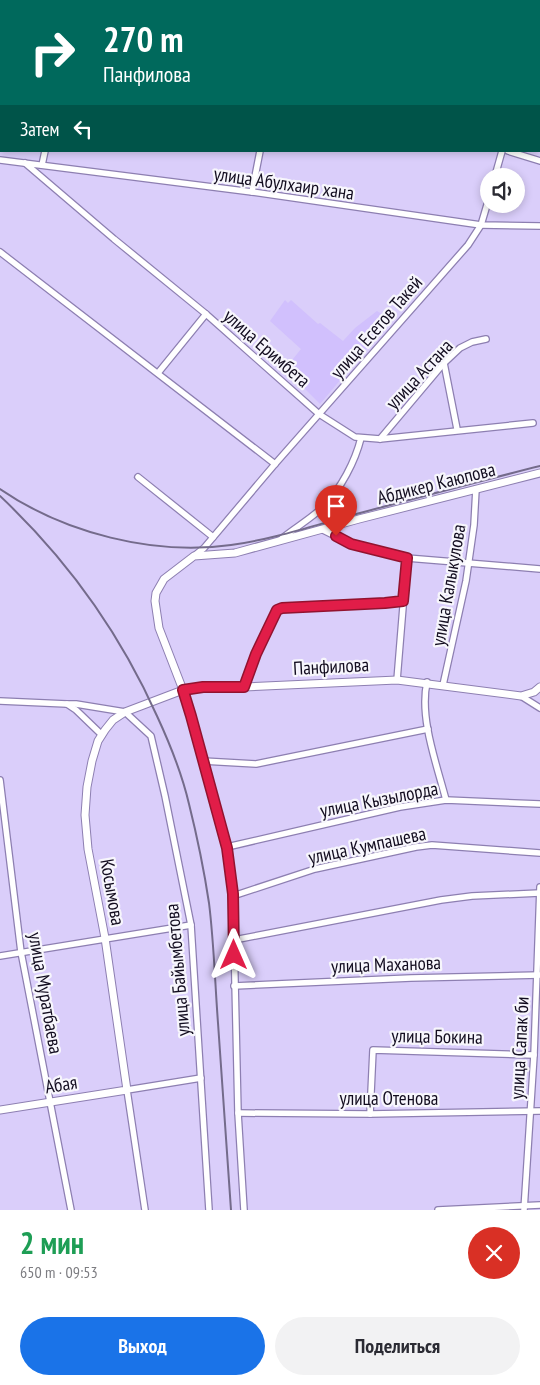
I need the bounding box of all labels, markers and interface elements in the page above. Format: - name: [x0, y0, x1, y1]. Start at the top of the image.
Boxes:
- text: 270 m: [103, 16, 184, 62]
- icon: right: [20, 20, 85, 85]
- text: Панфилова: [103, 60, 191, 88]
- icon: left: [69, 115, 97, 143]
- text: Затем: [20, 117, 59, 141]
- street label: улица Абулхаир хана: [212, 161, 356, 205]
- map controls: [480, 168, 525, 213]
- button: sound: [480, 168, 525, 213]
- street label: улица Есетов Такей: [325, 271, 427, 383]
- street label: улица Еримбета: [219, 304, 315, 392]
- street label: улица Астана: [380, 334, 458, 414]
- street label: Абдикер Каюпова: [374, 457, 498, 509]
- pin: [315, 485, 357, 536]
- icon: arrive: [322, 492, 350, 520]
- street label: улица Калыкулова: [425, 522, 471, 648]
- street label: Панфилова: [293, 652, 369, 680]
- street label: улица Кызылорда: [318, 776, 440, 822]
- street label: улица Кумпашева: [306, 821, 428, 869]
- street label: Косымова: [95, 857, 131, 927]
- street label: улица Байымбетова: [159, 903, 195, 1037]
- position arrow: [207, 928, 259, 980]
- street label: улица Муратбаева: [23, 930, 69, 1056]
- street label: улица Маханова: [331, 950, 441, 978]
- street label: улица Сапак би: [504, 996, 534, 1100]
- street label: улица Бокина: [391, 1023, 483, 1049]
- street label: Абая: [43, 1070, 79, 1098]
- street label: улица Отенова: [340, 1086, 438, 1110]
- text: 2 мин: [20, 1223, 84, 1262]
- button: close: [468, 1227, 520, 1279]
- text: 650 m · 09:53: [20, 1262, 98, 1282]
- button: Выход: [20, 1317, 265, 1375]
- button: Поделиться: [275, 1317, 520, 1375]

